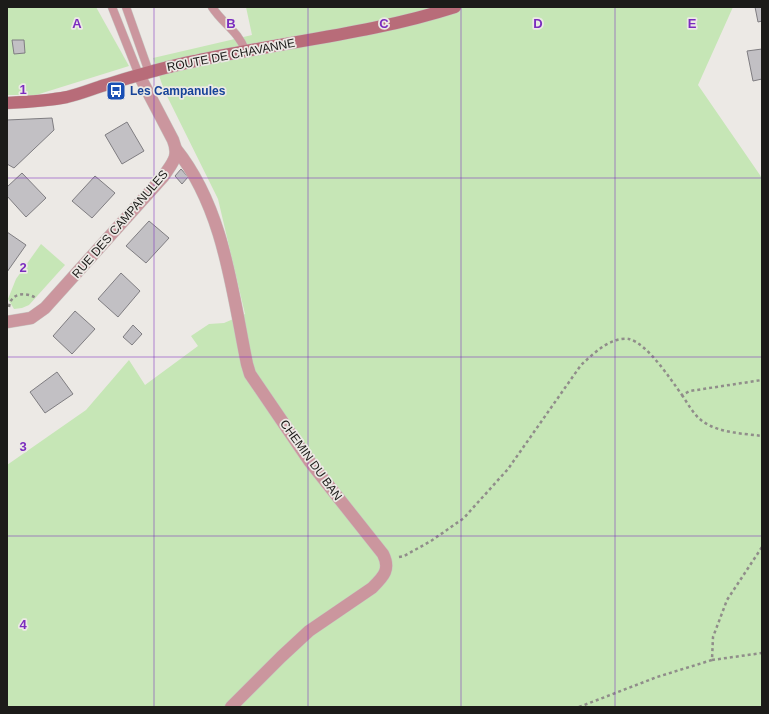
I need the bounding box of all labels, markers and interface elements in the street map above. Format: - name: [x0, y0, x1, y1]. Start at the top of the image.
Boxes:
- text: A: [72, 16, 82, 31]
- text: B: [226, 16, 236, 31]
- text: C: [379, 16, 389, 31]
- text: D: [533, 16, 543, 31]
- text: E: [688, 16, 697, 31]
- street label: ROUTE DE CHAVANNE: [166, 36, 296, 74]
- bus stop icon: Les Campanules: [105, 80, 127, 102]
- text: 1: [19, 82, 27, 97]
- place label: Les Campanules: [130, 84, 226, 98]
- street label: RUE DES CAMPANULES: [69, 167, 171, 281]
- text: 2: [19, 260, 27, 275]
- street label: CHEMIN DU BAN: [277, 417, 345, 503]
- text: 3: [19, 439, 27, 454]
- text: 4: [19, 617, 27, 632]

